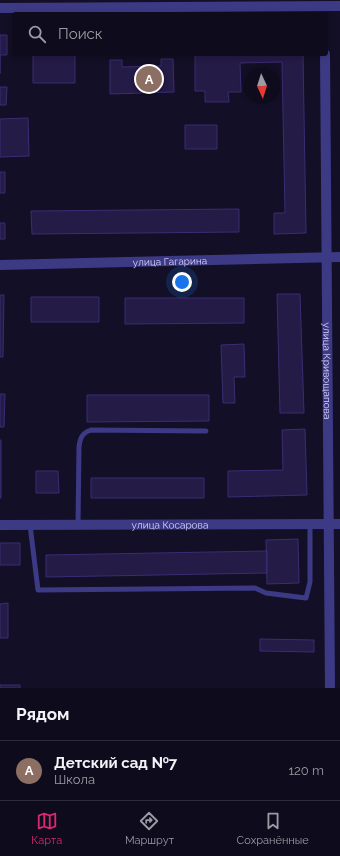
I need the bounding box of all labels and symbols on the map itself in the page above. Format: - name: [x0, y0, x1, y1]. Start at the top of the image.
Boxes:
- pin: A: [136, 64, 162, 94]
- north arrow: [244, 68, 280, 104]
- street label: улица Гагарина: [133, 255, 207, 268]
- your location: [172, 272, 192, 292]
- street label: улица Кривощапова: [321, 323, 333, 419]
- street label: улица Косарова: [132, 519, 208, 531]

